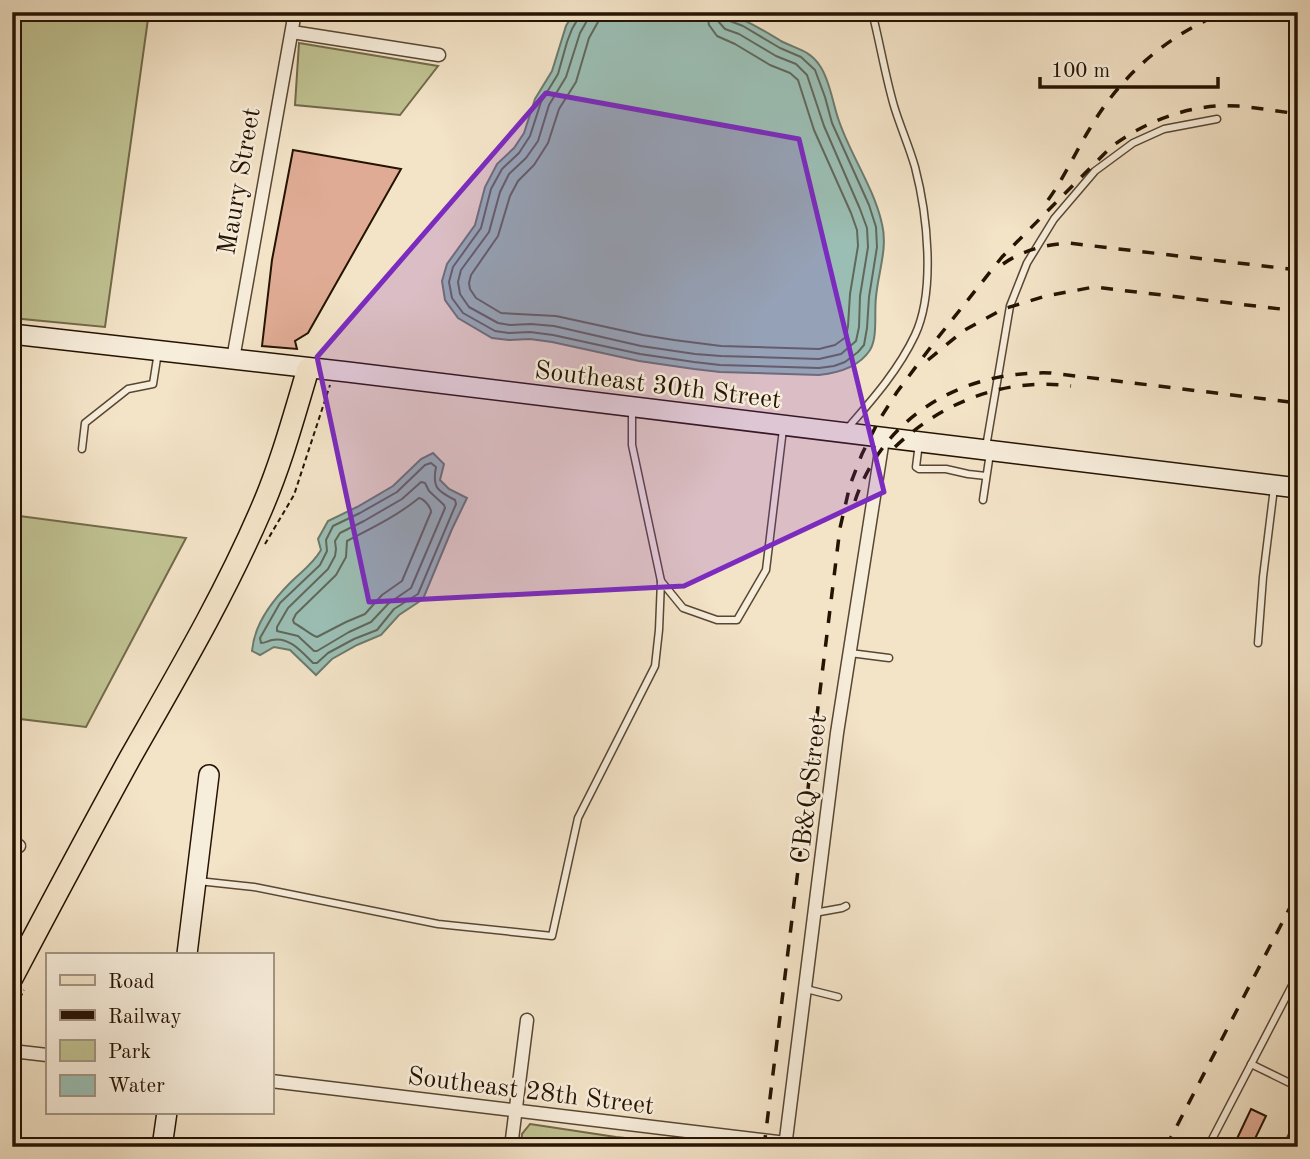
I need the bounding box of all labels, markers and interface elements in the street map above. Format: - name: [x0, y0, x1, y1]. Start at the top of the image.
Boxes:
- scale bar: [1040, 46, 1219, 90]
- text: 100 m: [1051, 61, 1110, 82]
- street label: Maury Street: [214, 106, 266, 257]
- street label: Southeast 30th Street: [533, 358, 783, 414]
- street label: CB&Q Street: [788, 713, 832, 865]
- legend: [46, 953, 273, 1114]
- text: Road: [108, 972, 155, 993]
- text: Railway: [108, 1007, 182, 1028]
- text: Park: [108, 1042, 151, 1063]
- street label: Southeast 28th Street: [406, 1064, 656, 1120]
- text: Water: [108, 1076, 165, 1097]

